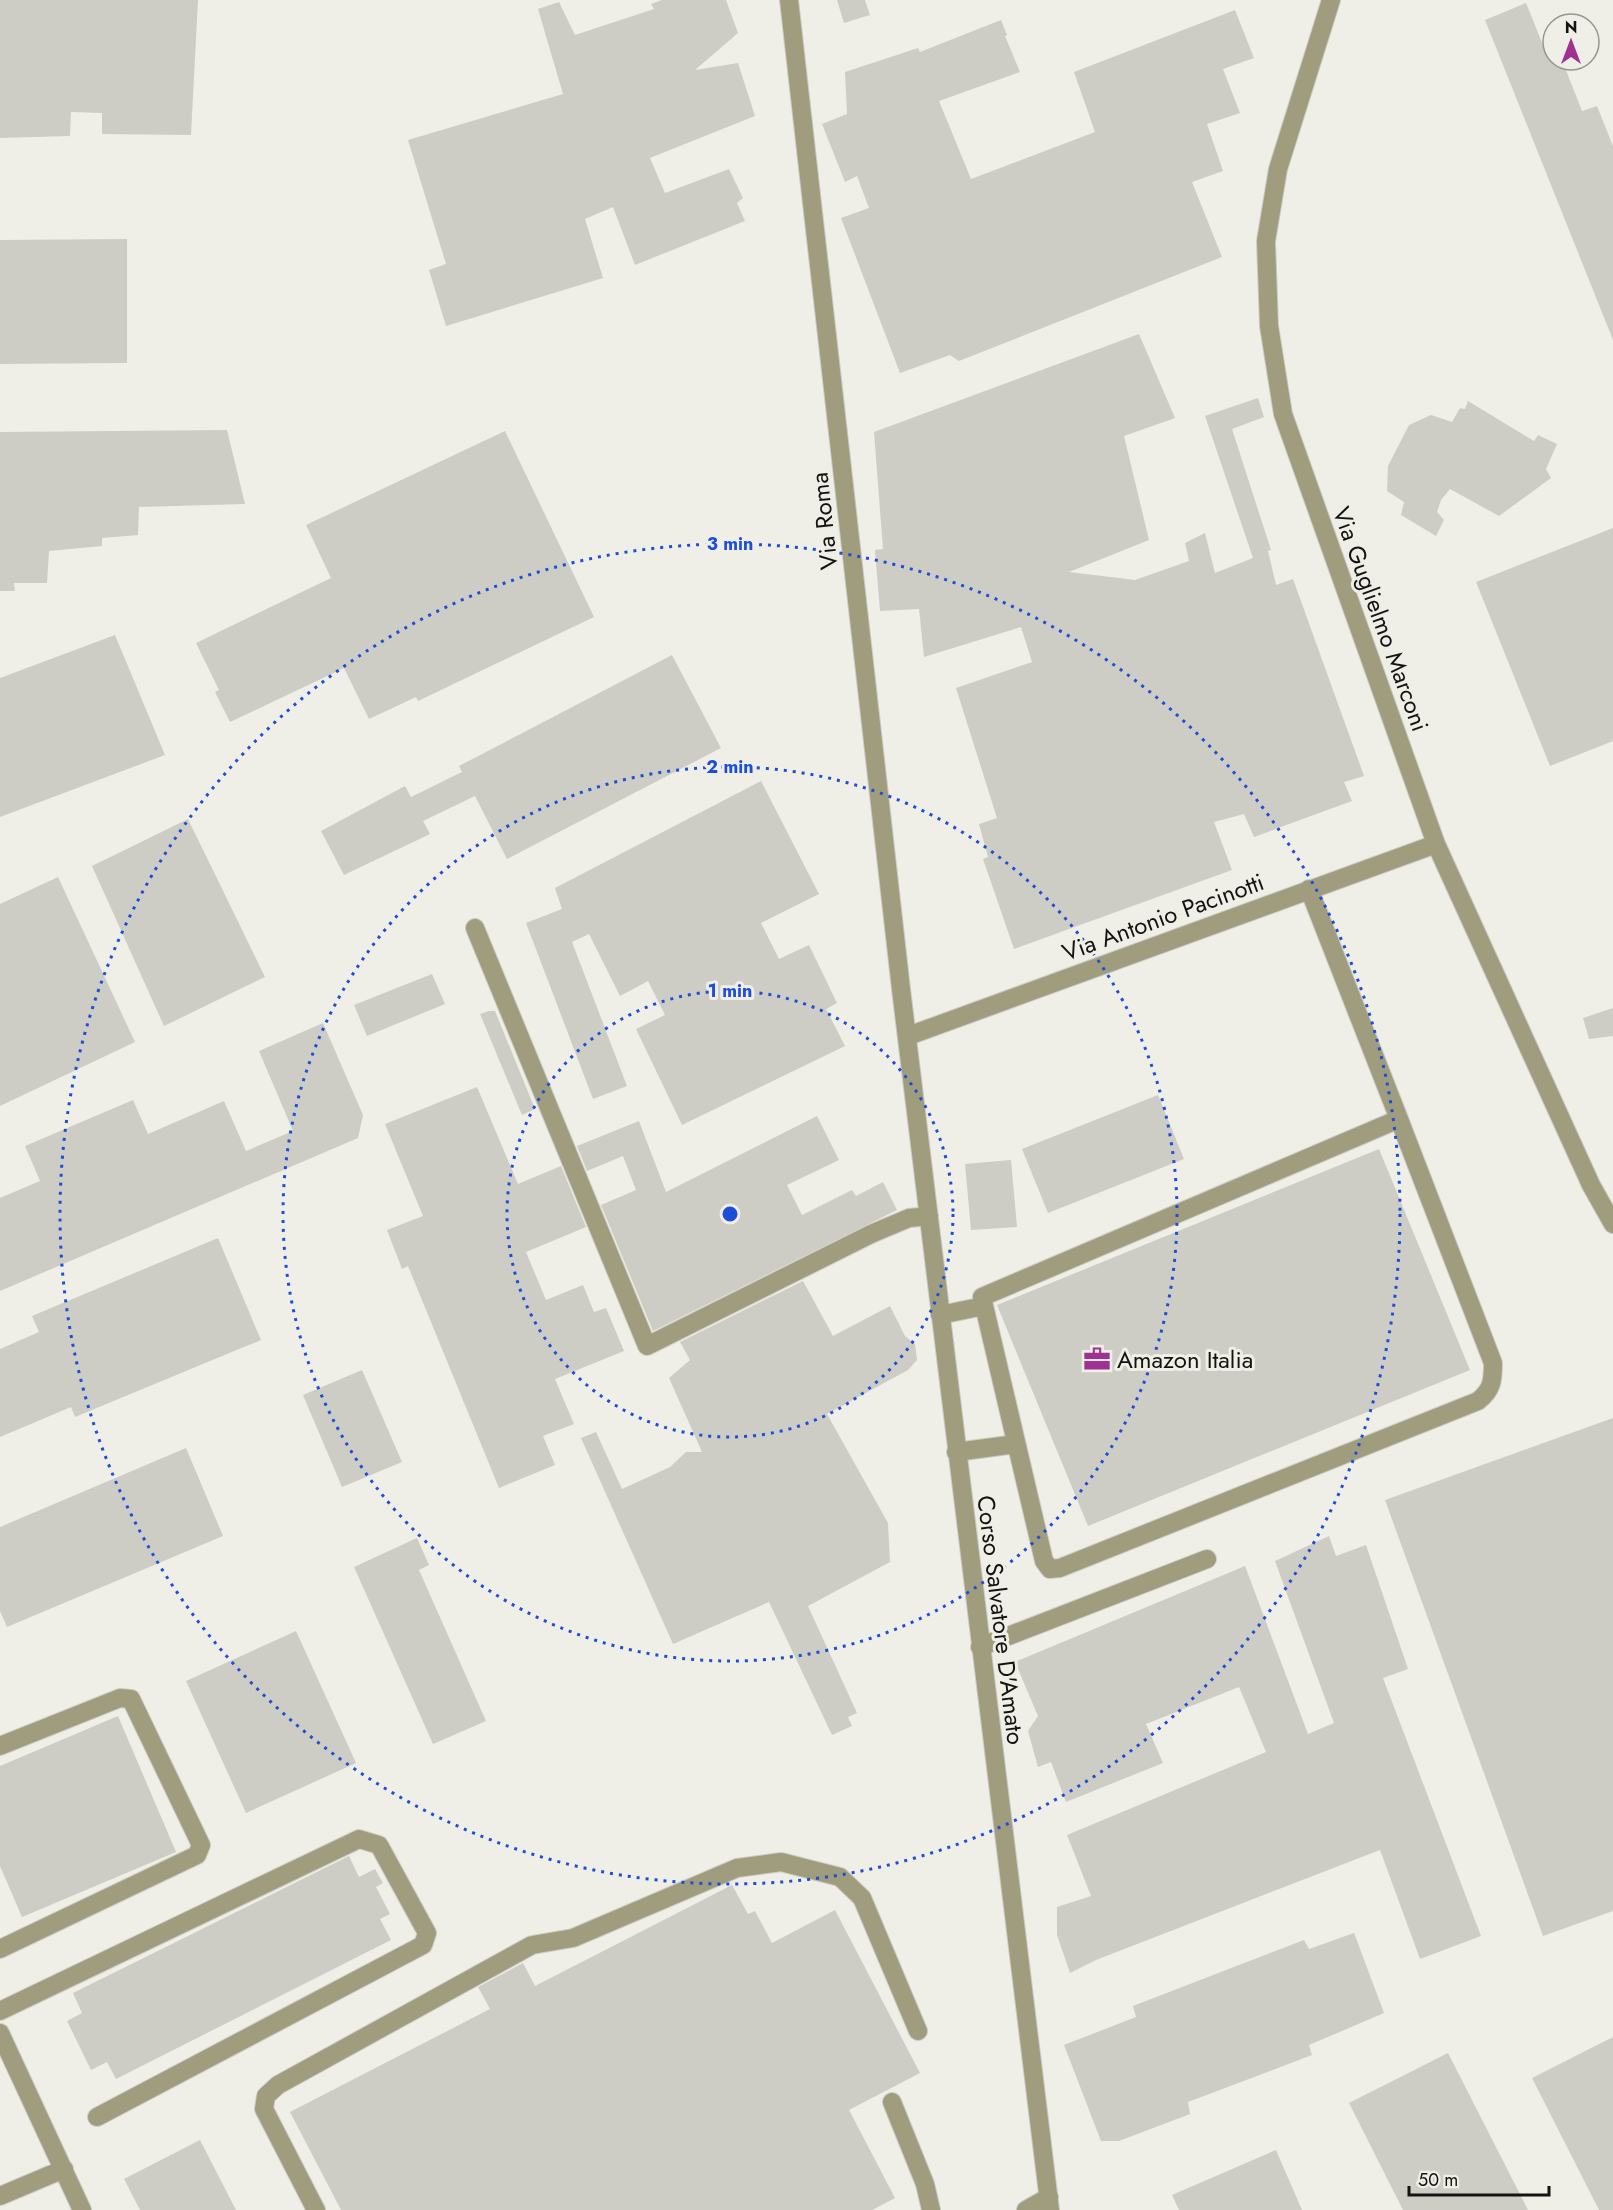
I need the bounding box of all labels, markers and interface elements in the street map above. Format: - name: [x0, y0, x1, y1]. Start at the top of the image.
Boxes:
- north arrow: [1541, 12, 1601, 72]
- text: N: [1565, 16, 1577, 39]
- street label: Via Roma: [801, 471, 847, 571]
- street label: Via Guglielmo Marconi: [1324, 502, 1438, 736]
- text: 3 min: [707, 531, 753, 557]
- text: 2 min: [706, 754, 754, 780]
- street label: Via Antonio Pacinotti: [1057, 864, 1269, 970]
- text: 1 min: [708, 978, 752, 1004]
- centre of rings: [720, 1204, 740, 1224]
- place label: Amazon Italia: [1117, 1342, 1253, 1377]
- office icon: Amazon Italia: [1082, 1344, 1112, 1374]
- street label: Corso Salvatore D'Amato: [968, 1493, 1034, 1747]
- scale bar: [1409, 2159, 1548, 2197]
- text: 50 m: [1418, 2167, 1458, 2193]

